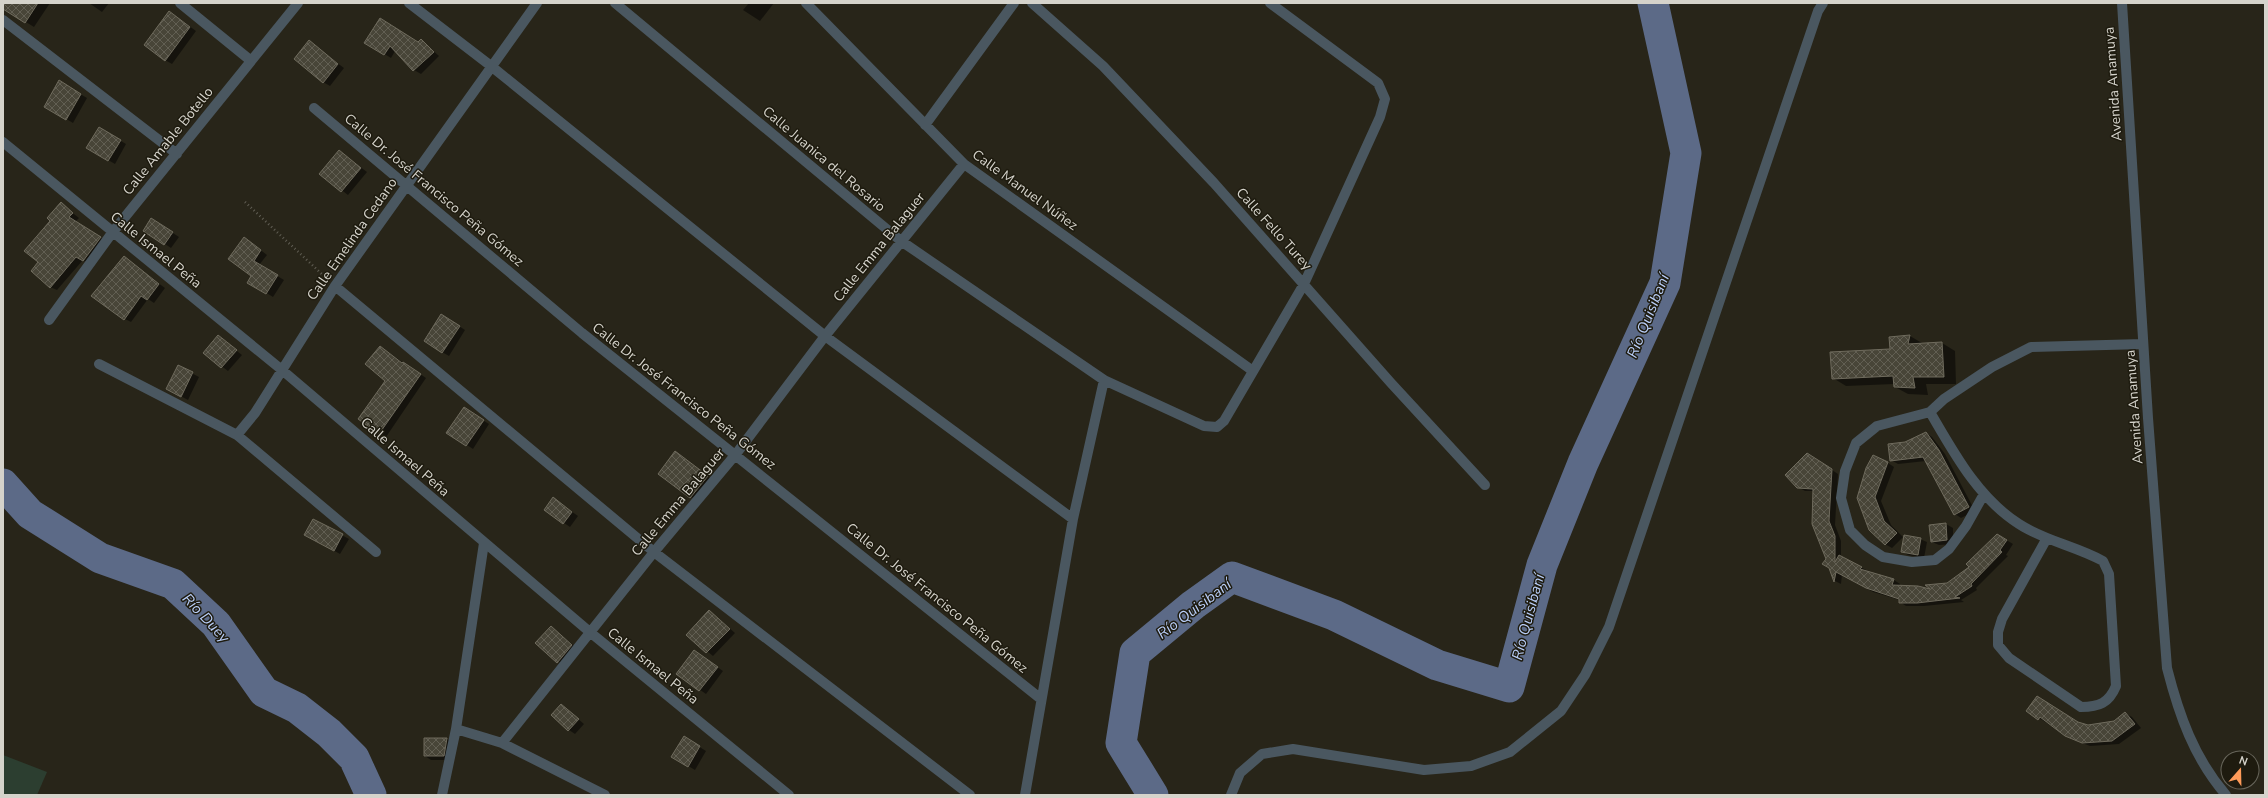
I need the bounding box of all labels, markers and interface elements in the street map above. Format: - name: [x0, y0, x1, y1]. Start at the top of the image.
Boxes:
- street label: Avenida Anamuya: [2100, 26, 2126, 142]
- street label: Calle Amable Botello: [118, 83, 218, 199]
- street label: Calle Juanica del Rosario: [759, 102, 890, 216]
- street label: Calle Dr. José Francisco Peña Gómez: [340, 109, 528, 271]
- street label: Calle Manuel Núñez: [968, 145, 1082, 235]
- street label: Calle Emelinda Cedano: [302, 174, 402, 304]
- street label: Calle Fello Turey: [1232, 184, 1317, 275]
- street label: Calle Emma Balaguer: [829, 188, 929, 306]
- street label: Calle Ismael Peña: [106, 207, 206, 293]
- water label: Río Quisibaní: [1622, 269, 1675, 361]
- street label: Calle Dr. José Francisco Peña Gómez: [588, 318, 780, 474]
- street label: Avenida Anamuya: [2121, 349, 2147, 465]
- street label: Calle Ismael Peña: [356, 413, 454, 501]
- street label: Calle Emma Balaguer: [627, 444, 729, 560]
- street label: Calle Dr. José Francisco Peña Gómez: [842, 519, 1032, 678]
- water label: Río Quisibaní: [1507, 569, 1550, 662]
- water label: Río Quisibaní: [1153, 573, 1237, 644]
- water label: Río Duey: [178, 589, 235, 648]
- street label: Calle Ismael Peña: [603, 623, 703, 709]
- north arrow: [2220, 750, 2260, 790]
- text: N: [2237, 753, 2250, 770]

